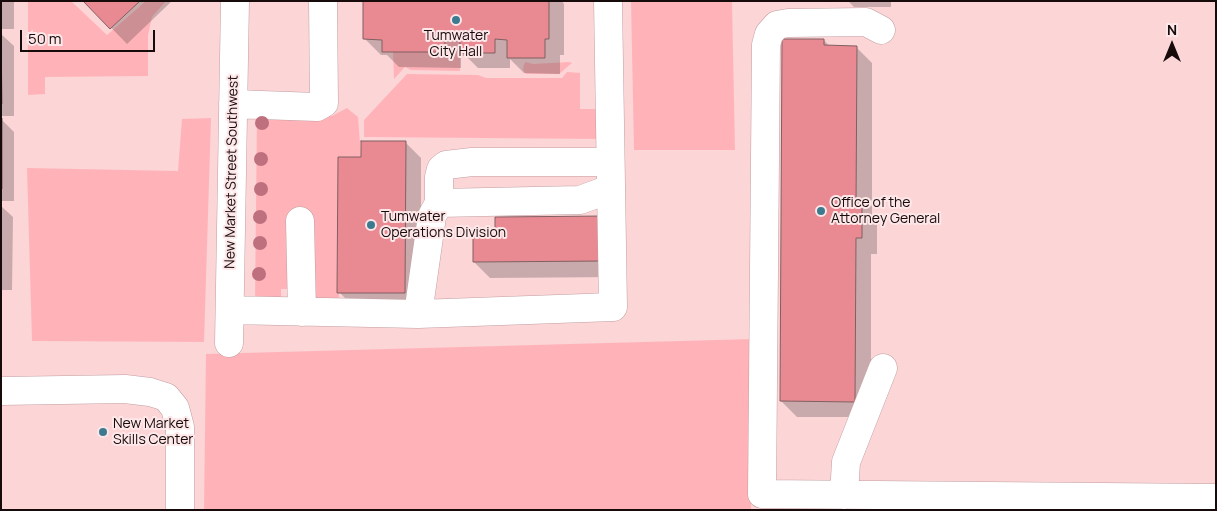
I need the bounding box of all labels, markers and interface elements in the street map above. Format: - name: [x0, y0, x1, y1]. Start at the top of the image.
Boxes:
- marker: Tumwater City Hall: [450, 14, 462, 26]
- scale bar: [22, 20, 158, 52]
- north arrow: [1147, 20, 1197, 70]
- text: N: [1167, 20, 1177, 39]
- text: 50 m: [28, 28, 62, 49]
- place label: Tumwater City Hall: [424, 28, 488, 60]
- street label: New Market Street Southwest: [222, 75, 242, 269]
- place label: Office of the Attorney General: [831, 195, 940, 228]
- marker: Office of the Attorney General: [815, 205, 827, 217]
- place label: Tumwater Operations Division: [381, 209, 506, 242]
- marker: Tumwater Operations Division: [365, 219, 377, 231]
- place label: New Market Skills Center: [113, 416, 193, 448]
- marker: New Market Skills Center: [97, 426, 109, 438]

